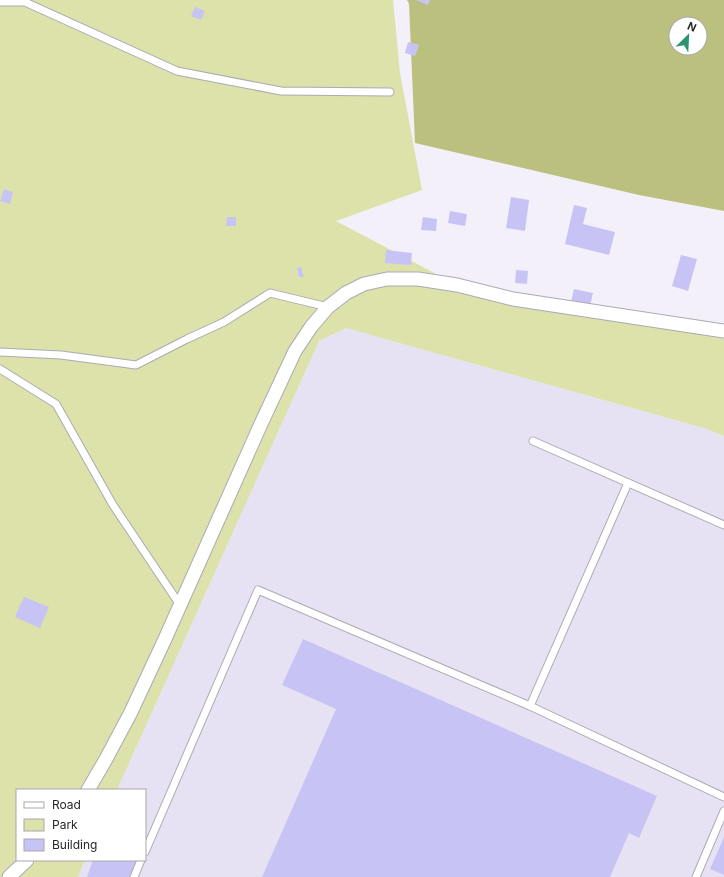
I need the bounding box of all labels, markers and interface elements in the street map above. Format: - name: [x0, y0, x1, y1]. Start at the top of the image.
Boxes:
- north arrow: [668, 16, 708, 56]
- text: N: [685, 19, 699, 35]
- legend: [16, 789, 146, 861]
- text: Road: [52, 797, 81, 812]
- text: Park: [52, 817, 78, 832]
- text: Building: [52, 837, 97, 852]

